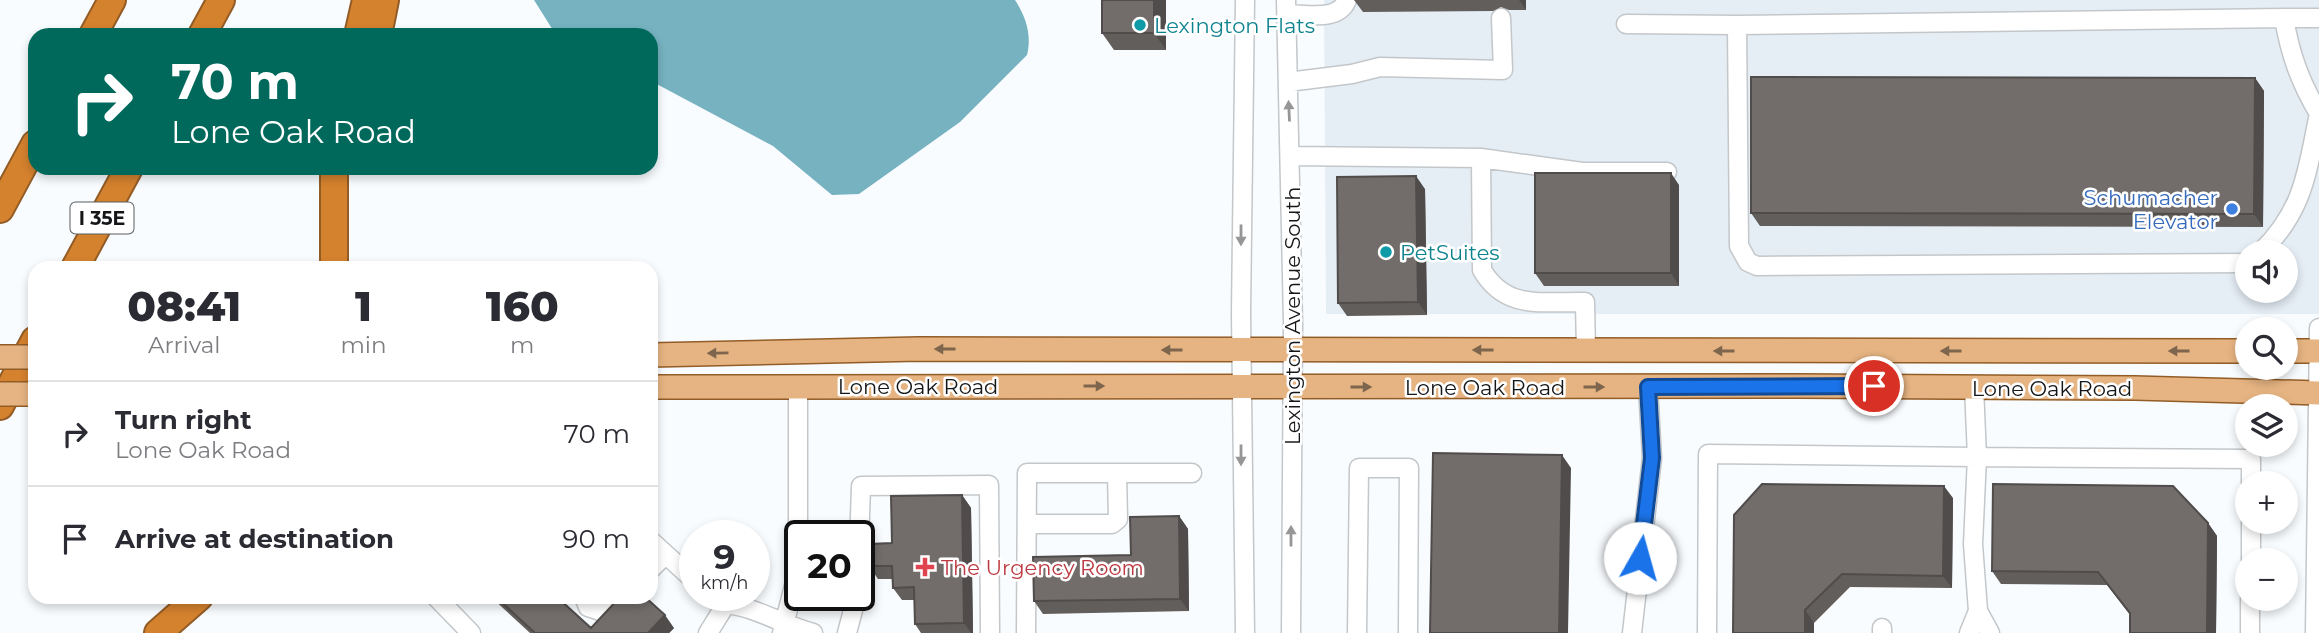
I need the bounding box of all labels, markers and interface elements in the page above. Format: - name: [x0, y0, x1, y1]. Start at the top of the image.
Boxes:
- place label: Lexington Flats: [1154, 13, 1315, 38]
- marker: Lexington Flats: [1132, 17, 1148, 33]
- text: 70 m: [171, 52, 299, 111]
- icon: right: [56, 56, 147, 147]
- one-way arrow: [1283, 99, 1294, 121]
- text: Lone Oak Road: [171, 112, 416, 151]
- place label: Schumacher Elevator: [2083, 185, 2218, 234]
- street label: Lexington Avenue South: [1280, 187, 1305, 445]
- marker: Schumacher Elevator: [2224, 201, 2240, 217]
- road number: I 35E: [70, 202, 134, 233]
- one-way arrow: [1235, 224, 1247, 246]
- place label: PetSuites: [1400, 240, 1500, 265]
- map controls: [2235, 240, 2298, 611]
- button: sound: [2235, 240, 2298, 303]
- marker: PetSuites: [1378, 244, 1394, 260]
- text: 08:41: [127, 280, 241, 332]
- text: 1: [355, 280, 372, 332]
- text: 160: [486, 280, 559, 332]
- button: search: [2235, 317, 2298, 380]
- text: Arrival: [148, 331, 221, 359]
- text: min: [340, 331, 387, 359]
- text: m: [510, 331, 535, 359]
- one-way arrow: [934, 343, 956, 355]
- one-way arrow: [1161, 344, 1183, 356]
- one-way arrow: [1471, 344, 1493, 356]
- one-way arrow: [1713, 345, 1735, 357]
- one-way arrow: [1940, 345, 1962, 357]
- one-way arrow: [2167, 345, 2189, 357]
- one-way arrow: [706, 347, 728, 359]
- pin: [1844, 356, 1904, 416]
- icon: arrive: [1855, 367, 1893, 405]
- street label: Lone Oak Road: [838, 374, 998, 399]
- street label: Lone Oak Road: [1405, 375, 1565, 400]
- street label: Lone Oak Road: [1972, 376, 2132, 401]
- one-way arrow: [1084, 380, 1106, 392]
- one-way arrow: [1350, 381, 1372, 393]
- one-way arrow: [1583, 381, 1605, 393]
- button: layers: [2235, 394, 2298, 457]
- text: Turn right: [115, 404, 251, 436]
- icon: right: [56, 415, 94, 453]
- text: 70 m: [564, 418, 630, 450]
- text: Lone Oak Road: [115, 436, 291, 464]
- one-way arrow: [1235, 444, 1247, 466]
- button: +: [2235, 471, 2298, 534]
- icon: arrive: [56, 520, 94, 558]
- speed limit sign: 20: [784, 520, 875, 611]
- position arrow: [1603, 521, 1677, 595]
- text: Arrive at destination: [115, 523, 394, 555]
- text: 90 m: [563, 523, 630, 555]
- one-way arrow: [1285, 525, 1297, 547]
- text: 9: [713, 535, 736, 578]
- button: −: [2235, 548, 2298, 611]
- place label: The Urgency Room: [941, 555, 1144, 580]
- marker: The Urgency Room: [915, 557, 935, 577]
- text: km/h: [700, 572, 749, 594]

